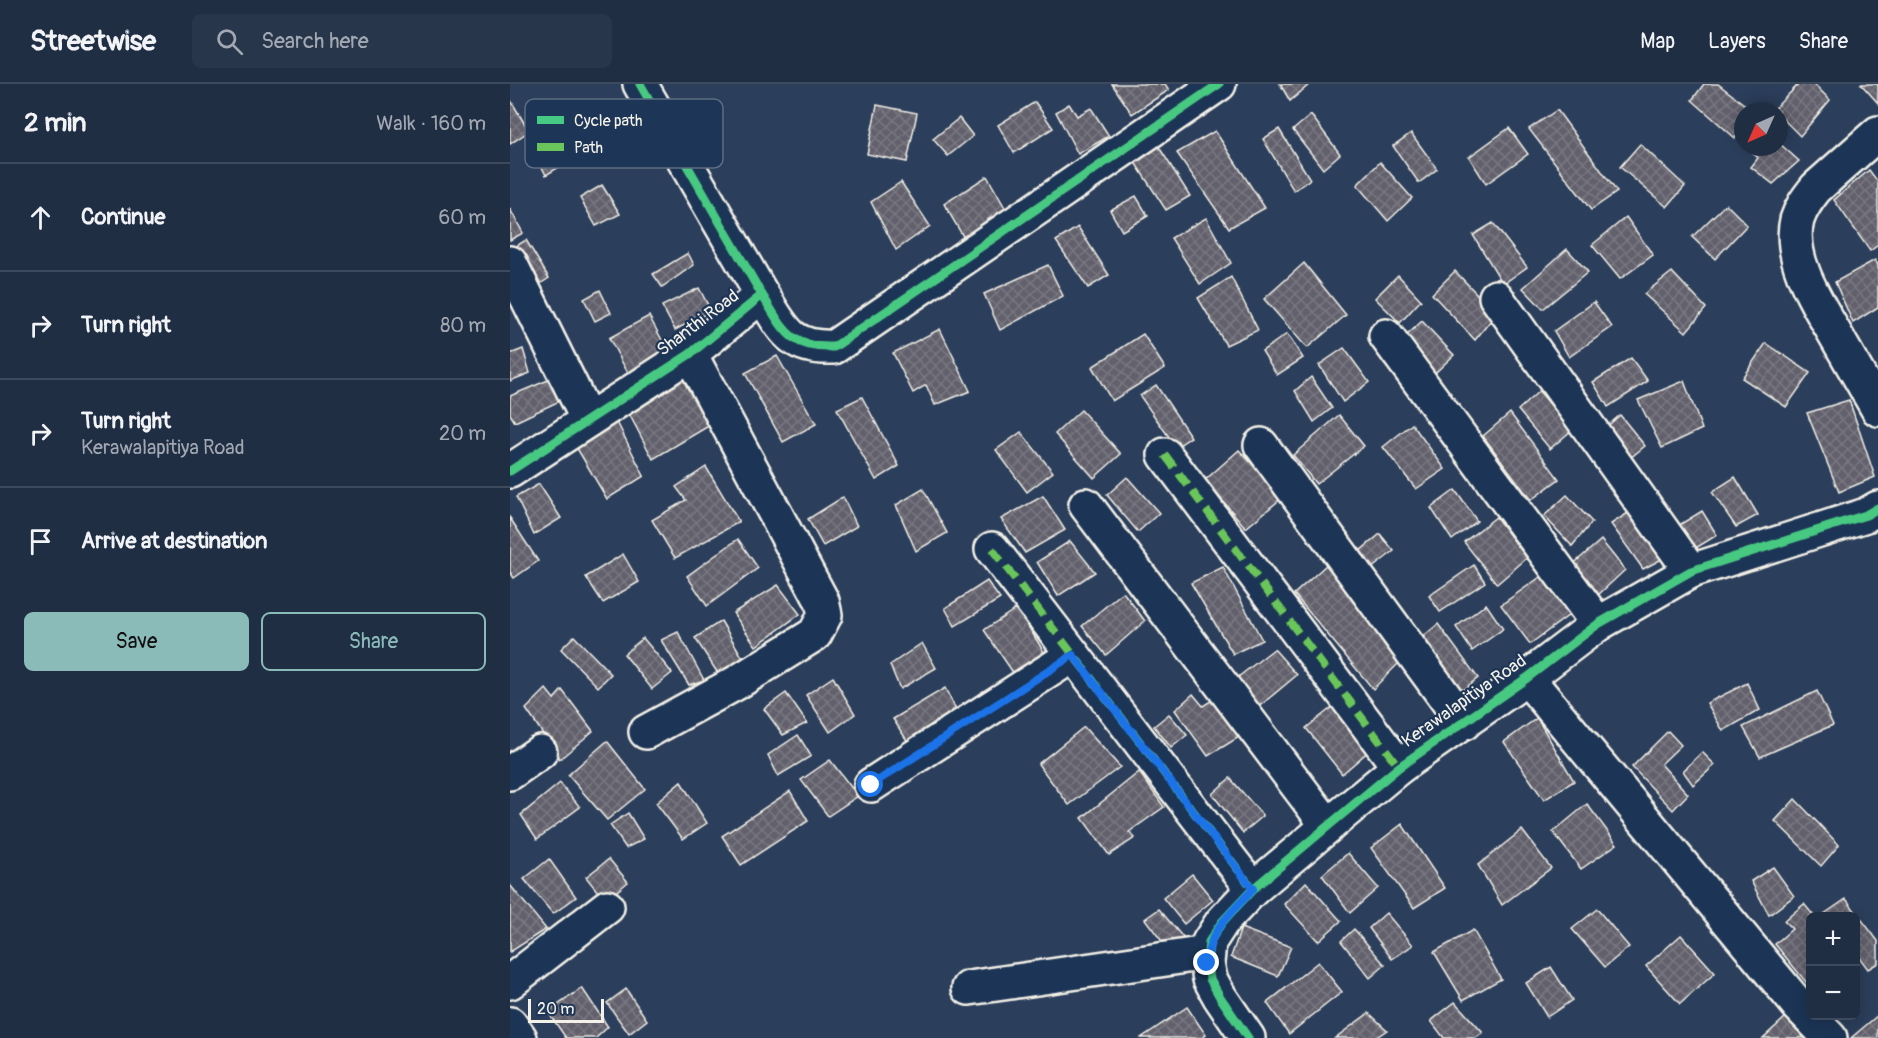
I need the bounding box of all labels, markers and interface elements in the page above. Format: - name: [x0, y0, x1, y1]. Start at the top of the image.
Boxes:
- search box: [192, 14, 612, 68]
- text: Streetwise: [30, 24, 156, 59]
- icon: search: [213, 25, 246, 58]
- text: Search here: [261, 27, 369, 55]
- text: Map: [1640, 28, 1675, 55]
- text: Layers: [1708, 28, 1766, 55]
- text: Share: [1799, 28, 1848, 55]
- legend: [525, 99, 723, 168]
- north arrow: [1734, 102, 1788, 156]
- text: 2 min: [24, 107, 86, 139]
- text: Walk · 160 m: [376, 111, 486, 136]
- text: Cycle path: [574, 111, 642, 131]
- text: Path: [574, 138, 603, 158]
- icon: ahead: [24, 201, 57, 234]
- text: Continue: [81, 203, 165, 231]
- text: 60 m: [439, 205, 486, 230]
- street label: Shanthi Road: [652, 285, 744, 361]
- icon: right: [24, 309, 57, 342]
- text: Turn right: [81, 311, 171, 339]
- text: 80 m: [440, 313, 486, 338]
- text: Turn right: [81, 407, 171, 435]
- icon: right: [24, 417, 57, 450]
- text: 20 m: [439, 421, 486, 446]
- text: Kerawalapitiya Road: [81, 435, 244, 460]
- icon: arrive: [24, 525, 57, 558]
- text: Arrive at destination: [81, 527, 267, 555]
- button: Save: [24, 612, 249, 671]
- button: Share: [261, 612, 486, 671]
- street label: Kerawalapitiya Road: [1397, 649, 1531, 753]
- route start: [857, 771, 883, 797]
- map controls: [1806, 912, 1860, 1020]
- button: +: [1806, 912, 1860, 966]
- route end: [1193, 949, 1219, 975]
- button: −: [1806, 966, 1860, 1020]
- scale bar: [528, 996, 604, 1024]
- text: 20 m: [537, 999, 575, 1019]

